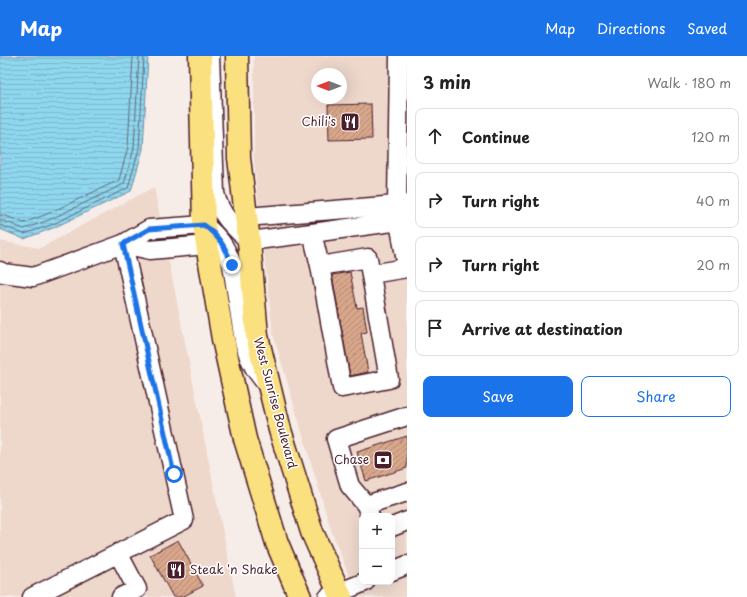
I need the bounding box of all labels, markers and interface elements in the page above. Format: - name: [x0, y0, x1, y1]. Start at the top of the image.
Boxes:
- text: Map: [20, 14, 62, 42]
- text: Map: [545, 18, 575, 39]
- text: Directions: [597, 18, 665, 39]
- text: Saved: [687, 18, 727, 39]
- north arrow: [311, 68, 347, 104]
- text: 3 min: [423, 69, 471, 95]
- text: Walk · 180 m: [648, 73, 731, 92]
- restaurant icon: Chili's: [339, 111, 361, 133]
- place label: Chili's: [302, 112, 337, 130]
- icon: ahead: [424, 125, 446, 147]
- text: Continue: [462, 125, 530, 148]
- text: 120 m: [691, 127, 730, 146]
- icon: right: [424, 189, 446, 211]
- text: Turn right: [462, 189, 539, 212]
- text: 40 m: [696, 191, 730, 210]
- icon: right: [424, 253, 446, 275]
- text: Turn right: [462, 253, 539, 276]
- text: 20 m: [696, 255, 730, 274]
- route end: [223, 256, 241, 274]
- icon: arrive: [424, 317, 446, 339]
- text: Arrive at destination: [462, 317, 623, 340]
- street label: West Sunrise Boulevard: [250, 335, 302, 471]
- button: Save: [423, 376, 573, 417]
- button: Share: [581, 376, 731, 417]
- bank icon: Chase: [372, 449, 394, 471]
- place label: Chase: [334, 450, 369, 468]
- route start: [165, 465, 183, 483]
- map controls: [359, 513, 395, 585]
- button: +: [359, 513, 395, 549]
- button: −: [359, 549, 395, 585]
- restaurant icon: Steak 'n Shake: [165, 559, 187, 581]
- place label: Steak 'n Shake: [190, 560, 278, 578]

